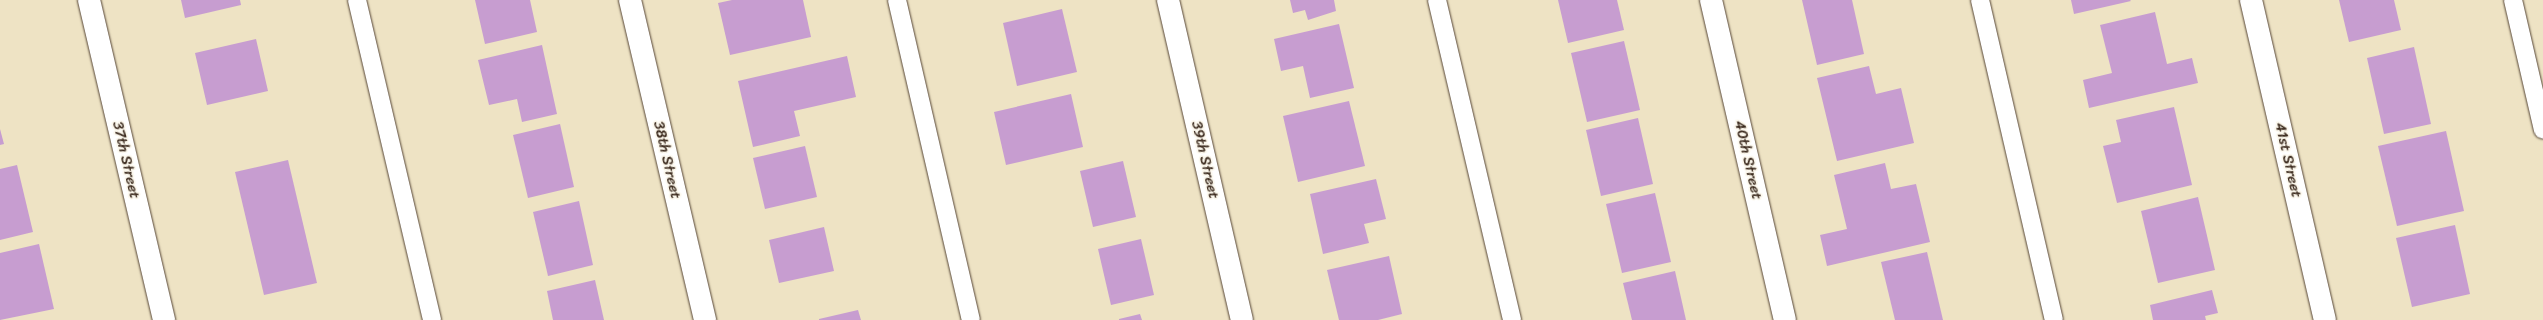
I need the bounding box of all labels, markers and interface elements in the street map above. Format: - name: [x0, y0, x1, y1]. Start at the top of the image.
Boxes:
- street label: 38th Street: [649, 119, 685, 201]
- street label: 39th Street: [1187, 119, 1223, 201]
- street label: 40th Street: [1730, 119, 1766, 201]
- street label: 37th Street: [108, 120, 144, 200]
- street label: 41st Street: [2271, 121, 2305, 199]

